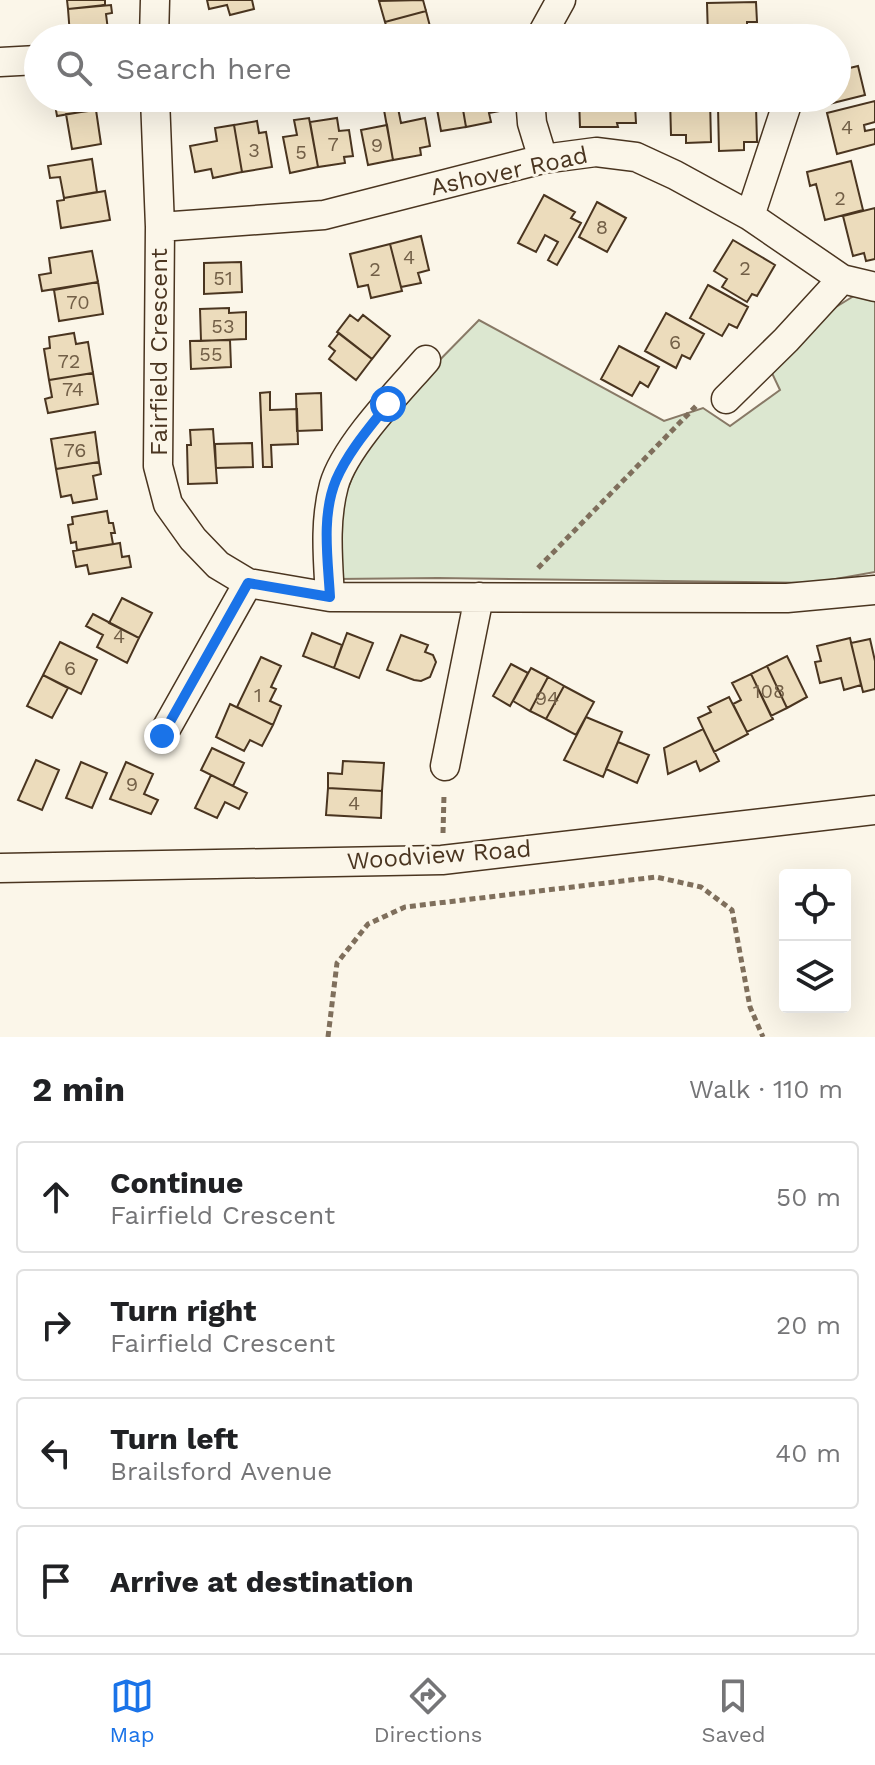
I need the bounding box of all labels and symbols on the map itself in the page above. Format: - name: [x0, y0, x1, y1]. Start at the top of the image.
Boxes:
- house number: 4: [841, 115, 853, 139]
- house number: 7: [327, 132, 339, 156]
- house number: 9: [371, 133, 383, 157]
- house number: 3: [248, 138, 260, 162]
- house number: 5: [295, 140, 307, 164]
- street label: Ashover Road: [428, 141, 590, 201]
- house number: 2: [834, 186, 846, 210]
- house number: 8: [596, 215, 608, 239]
- house number: 4: [403, 245, 415, 269]
- street label: Fairfield Crescent: [145, 248, 173, 456]
- house number: 2: [739, 256, 751, 280]
- house number: 2: [369, 257, 381, 281]
- house number: 51: [213, 266, 233, 290]
- house number: 70: [66, 290, 90, 314]
- house number: 53: [211, 314, 235, 338]
- house number: 6: [669, 330, 681, 354]
- house number: 55: [199, 342, 223, 366]
- house number: 72: [58, 349, 80, 373]
- house number: 74: [62, 377, 84, 401]
- route start: [370, 386, 406, 422]
- house number: 76: [64, 438, 86, 462]
- house number: 4: [113, 624, 125, 648]
- house number: 6: [64, 656, 76, 680]
- house number: 108: [753, 679, 785, 703]
- house number: 1: [254, 683, 262, 707]
- house number: 94: [535, 686, 559, 710]
- route end: [144, 718, 180, 754]
- house number: 9: [126, 772, 138, 796]
- house number: 4: [348, 791, 360, 815]
- street label: Woodview Road: [346, 835, 532, 875]

